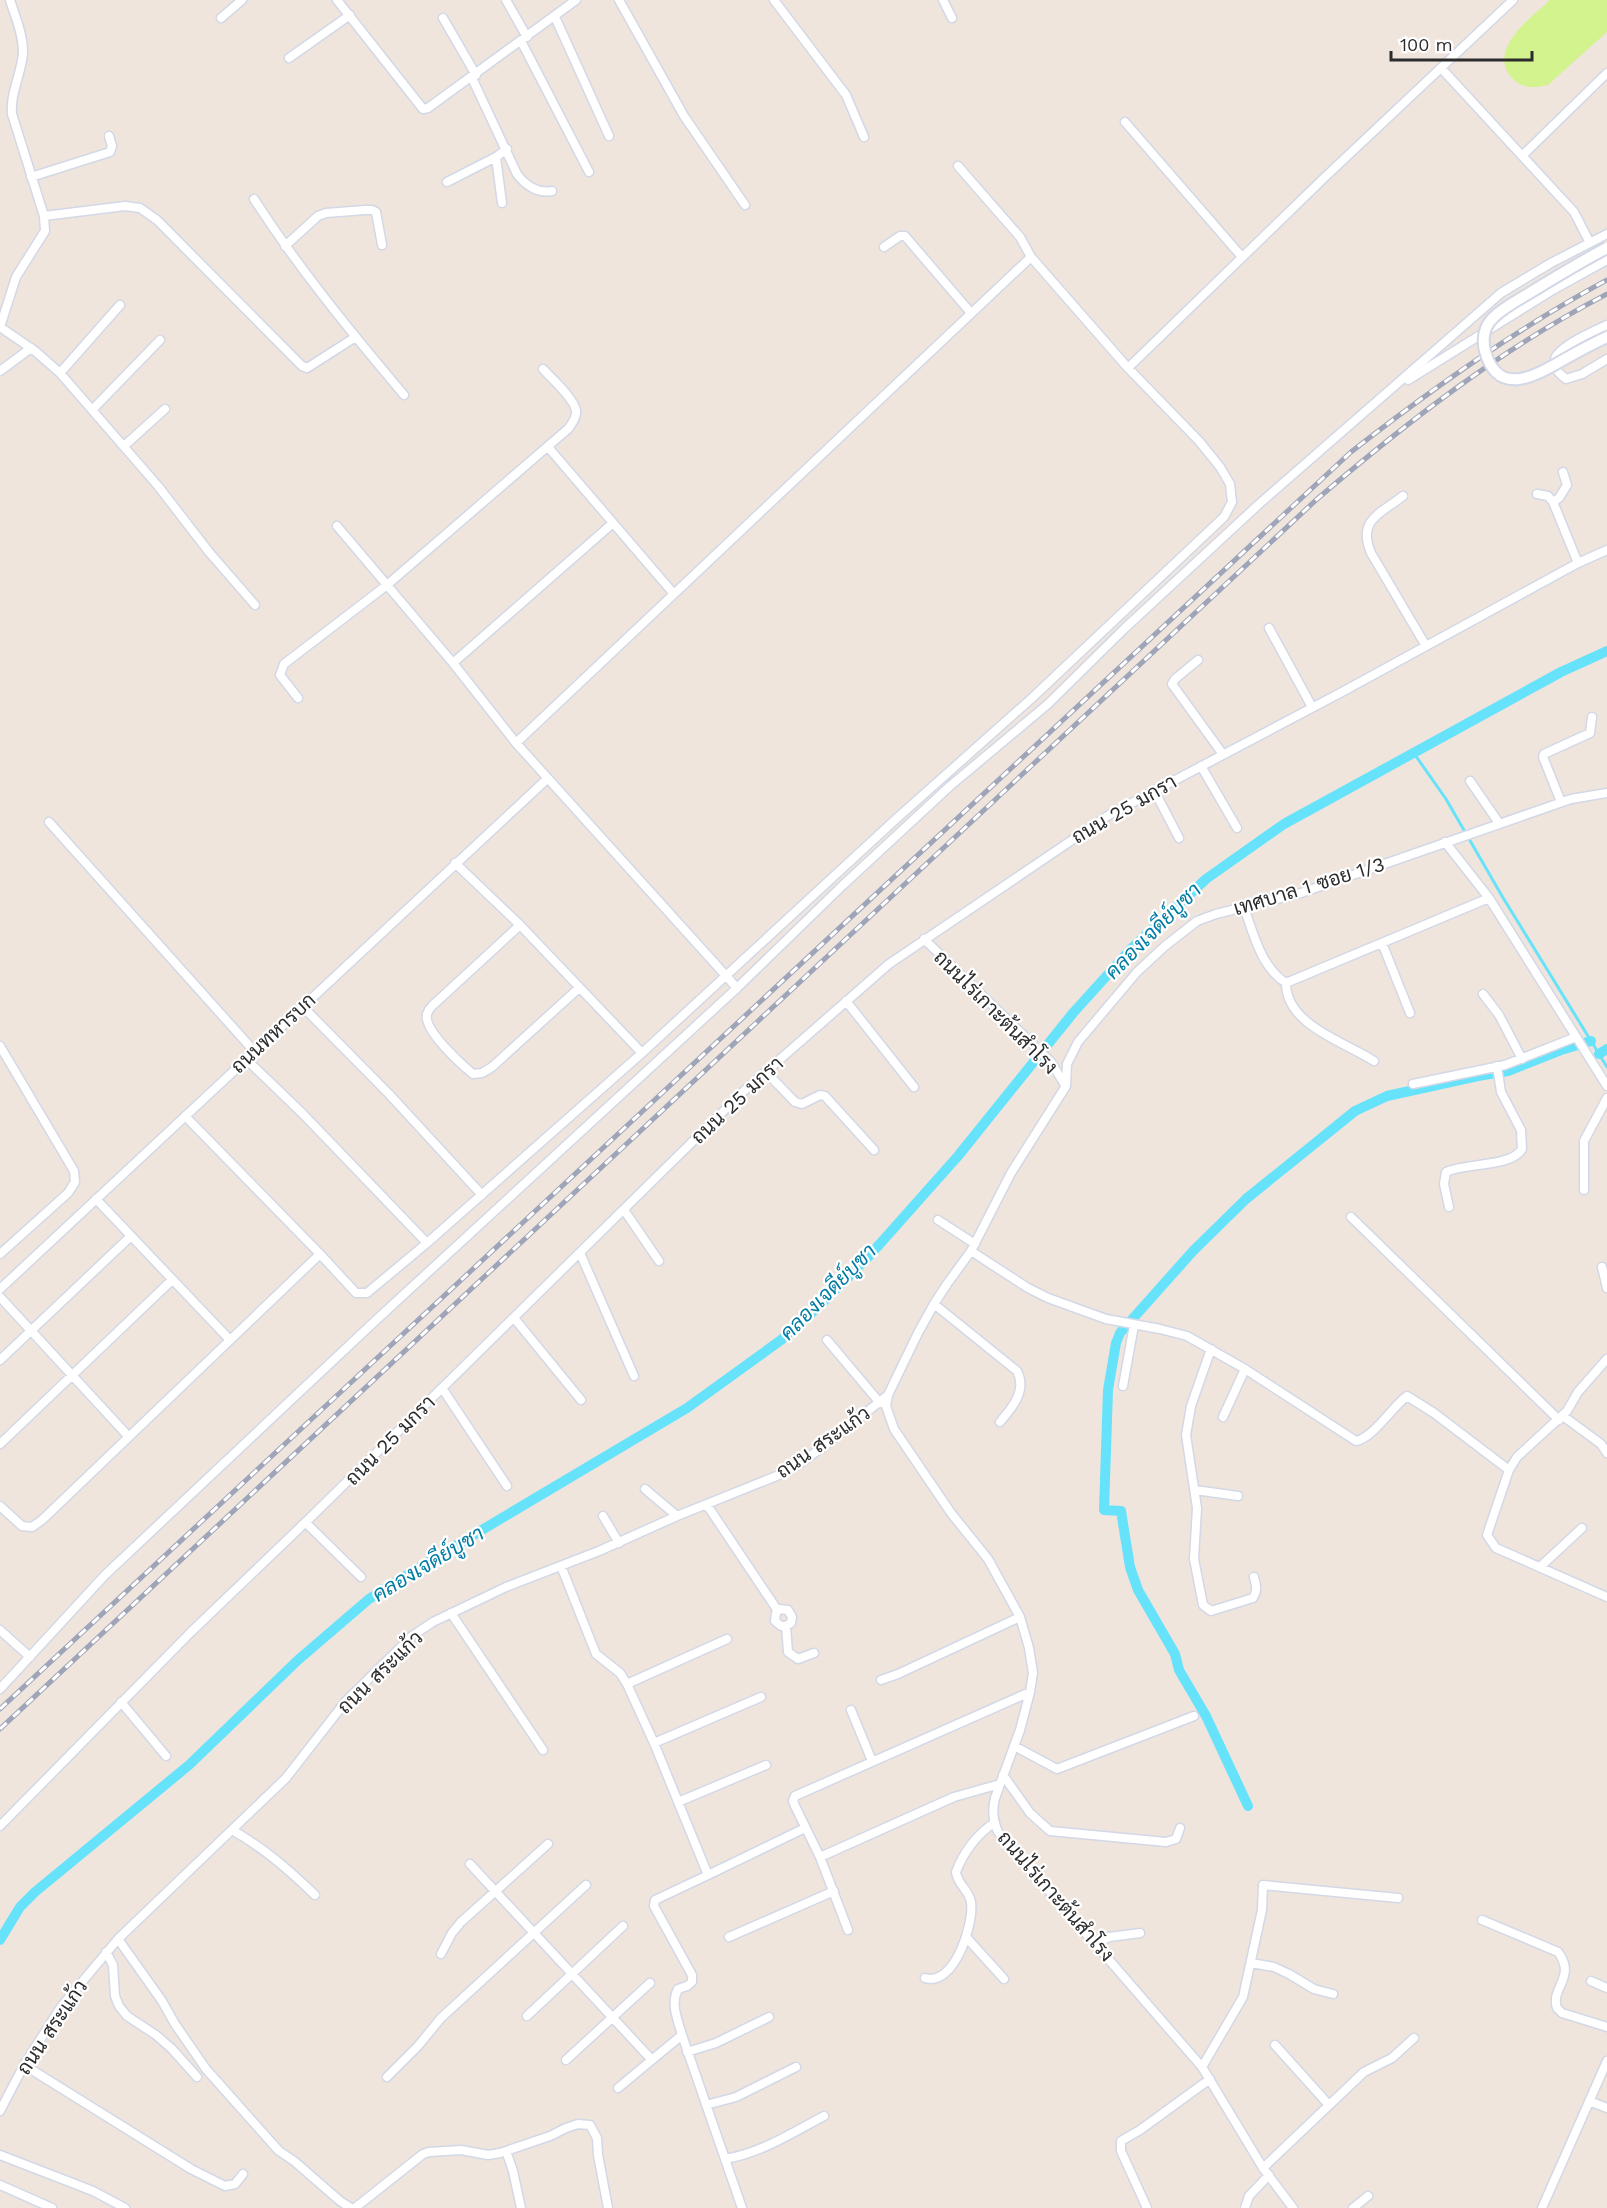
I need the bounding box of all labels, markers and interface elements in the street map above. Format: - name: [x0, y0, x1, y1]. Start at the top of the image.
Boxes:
- scale bar: [1391, 24, 1532, 62]
- text: 100 m: [1400, 34, 1453, 55]
- street label: ถนน 25 มกรา: [1067, 769, 1181, 849]
- street label: เทศบาล 1 ซอย 1/3: [1231, 852, 1387, 920]
- water label: คลองเจดีย์บูชา: [1099, 877, 1208, 986]
- street label: ถนนไร่เกาะต้นสำโรง: [929, 944, 1064, 1079]
- street label: ถนนทหารบก: [226, 988, 320, 1078]
- street label: ถนน 25 มกรา: [686, 1051, 788, 1149]
- water label: คลองเจดีย์บูชา: [774, 1238, 883, 1347]
- street label: ถนน 25 มกรา: [340, 1390, 440, 1490]
- street label: ถนน สระแก้ว: [771, 1401, 875, 1483]
- water label: คลองเจดีย์บูชา: [367, 1520, 490, 1609]
- street label: ถนน สระแก้ว: [332, 1625, 428, 1719]
- street label: ถนนไร่เกาะต้นสำโรง: [993, 1825, 1120, 1966]
- street label: ถนน สระแก้ว: [12, 1975, 92, 2079]

